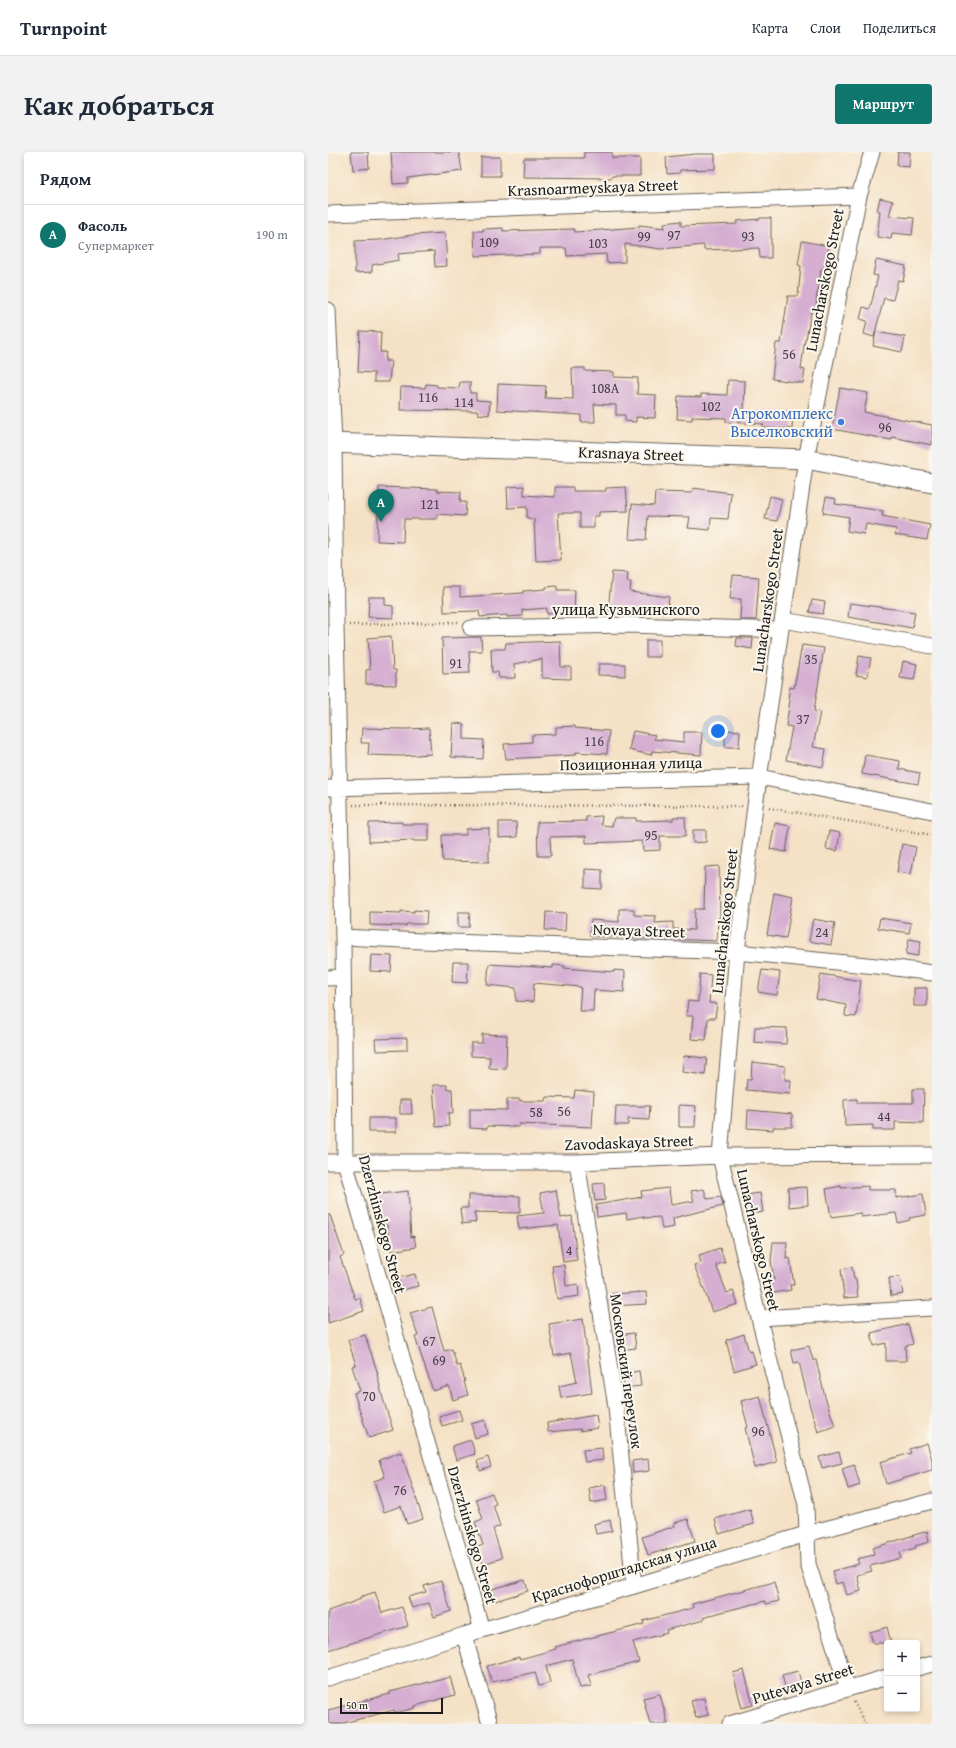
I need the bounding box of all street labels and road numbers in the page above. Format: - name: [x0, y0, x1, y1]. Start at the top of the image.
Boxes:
- street label: Krasnoarmeyskaya Street: [507, 172, 679, 202]
- street label: Lunacharskogo Street: [798, 206, 850, 354]
- street label: Krasnaya Street: [578, 439, 685, 467]
- street label: Lunacharskogo Street: [745, 526, 789, 674]
- street label: улица Кузьминского: [551, 597, 700, 621]
- street label: Позиционная улица: [559, 750, 703, 776]
- street label: Lunacharskogo Street: [704, 847, 744, 995]
- street label: Novaya Street: [592, 916, 686, 944]
- street label: Zavodaskaya Street: [564, 1128, 694, 1156]
- street label: Dzerzhinskogo Street: [353, 1152, 413, 1296]
- street label: Lunacharskogo Street: [731, 1166, 787, 1314]
- street label: Московский переулок: [604, 1292, 650, 1451]
- street label: Dzerzhinskogo Street: [442, 1463, 504, 1607]
- street label: Краснофорштадская улица: [529, 1529, 720, 1609]
- street label: Putevaya Street: [749, 1656, 857, 1710]

